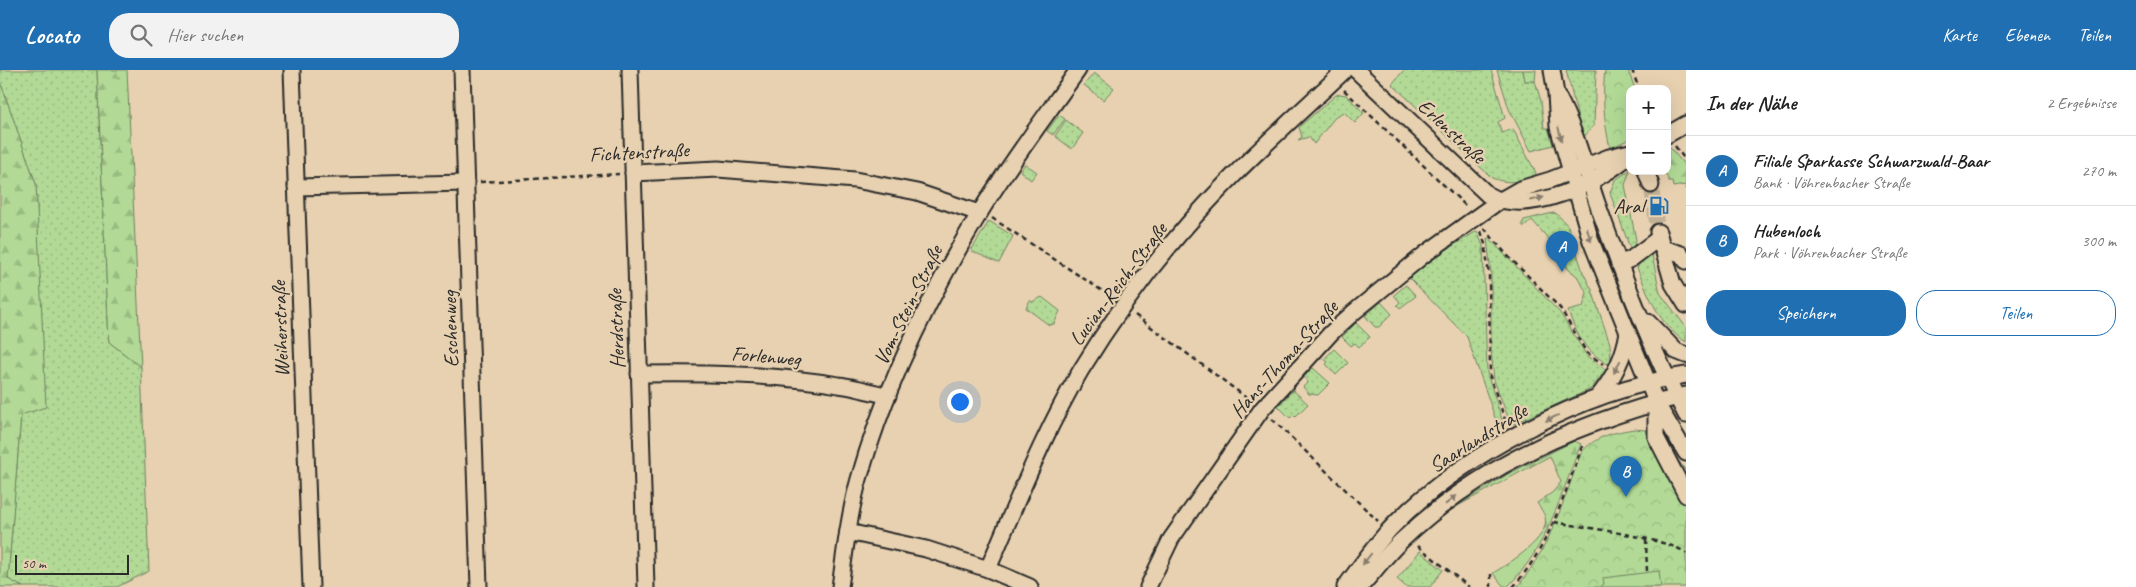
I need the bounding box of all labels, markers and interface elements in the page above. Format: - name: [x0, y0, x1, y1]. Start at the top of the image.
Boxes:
- search box: [109, 13, 459, 58]
- text: Locato: [25, 20, 79, 50]
- icon: search: [127, 21, 155, 49]
- text: Hier suchen: [167, 23, 243, 47]
- text: Karte: [1942, 24, 1977, 46]
- text: Ebenen: [2005, 24, 2050, 46]
- text: Teilen: [2078, 24, 2111, 46]
- map controls: [1626, 85, 1671, 175]
- button: +: [1626, 85, 1671, 130]
- text: In der Nähe: [1706, 90, 1796, 116]
- street label: Erlenstraße: [1412, 93, 1493, 171]
- text: 2 Ergebnisse: [2047, 93, 2116, 113]
- one-way arrow: [1556, 126, 1564, 141]
- button: −: [1626, 130, 1671, 175]
- street label: Fichtenstraße: [589, 136, 691, 168]
- text: Filiale Sparkasse Schwarzwald-Baar: [1753, 149, 1989, 173]
- text: A: [1718, 161, 1726, 181]
- text: 270 m: [2082, 161, 2116, 181]
- text: Bank · Vöhrenbacher Straße: [1753, 173, 1910, 193]
- place label: Aral: [1613, 193, 1647, 219]
- one-way arrow: [1529, 195, 1544, 203]
- fuel station icon: Aral: [1648, 195, 1670, 217]
- street label: Lucian-Reich-Straße: [1063, 216, 1174, 351]
- text: Hubenloch: [1753, 219, 1820, 243]
- one-way arrow: [1585, 228, 1593, 243]
- pin: A: [1546, 231, 1578, 272]
- text: B: [1718, 231, 1726, 251]
- text: 300 m: [2082, 231, 2116, 251]
- street label: Vom-Stein-Straße: [868, 239, 949, 369]
- text: Park · Vöhrenbacher Straße: [1753, 243, 1907, 263]
- street label: Weiherstraße: [265, 278, 295, 378]
- street label: Herdstraße: [602, 287, 630, 369]
- street label: Eschenweg: [436, 289, 464, 368]
- button: Speichern: [1706, 290, 1906, 336]
- button: Teilen: [1916, 290, 2116, 336]
- street label: Hans-Thoma-Straße: [1224, 293, 1345, 423]
- street label: Forlenweg: [730, 340, 803, 372]
- one-way arrow: [1613, 360, 1621, 374]
- your location: [947, 389, 973, 415]
- street label: Saarlandstraße: [1424, 396, 1534, 478]
- one-way arrow: [1545, 415, 1559, 423]
- pin: B: [1610, 456, 1642, 497]
- one-way arrow: [1444, 494, 1457, 505]
- scale bar: [15, 552, 129, 575]
- one-way arrow: [1361, 552, 1372, 565]
- text: 50 m: [22, 555, 46, 572]

